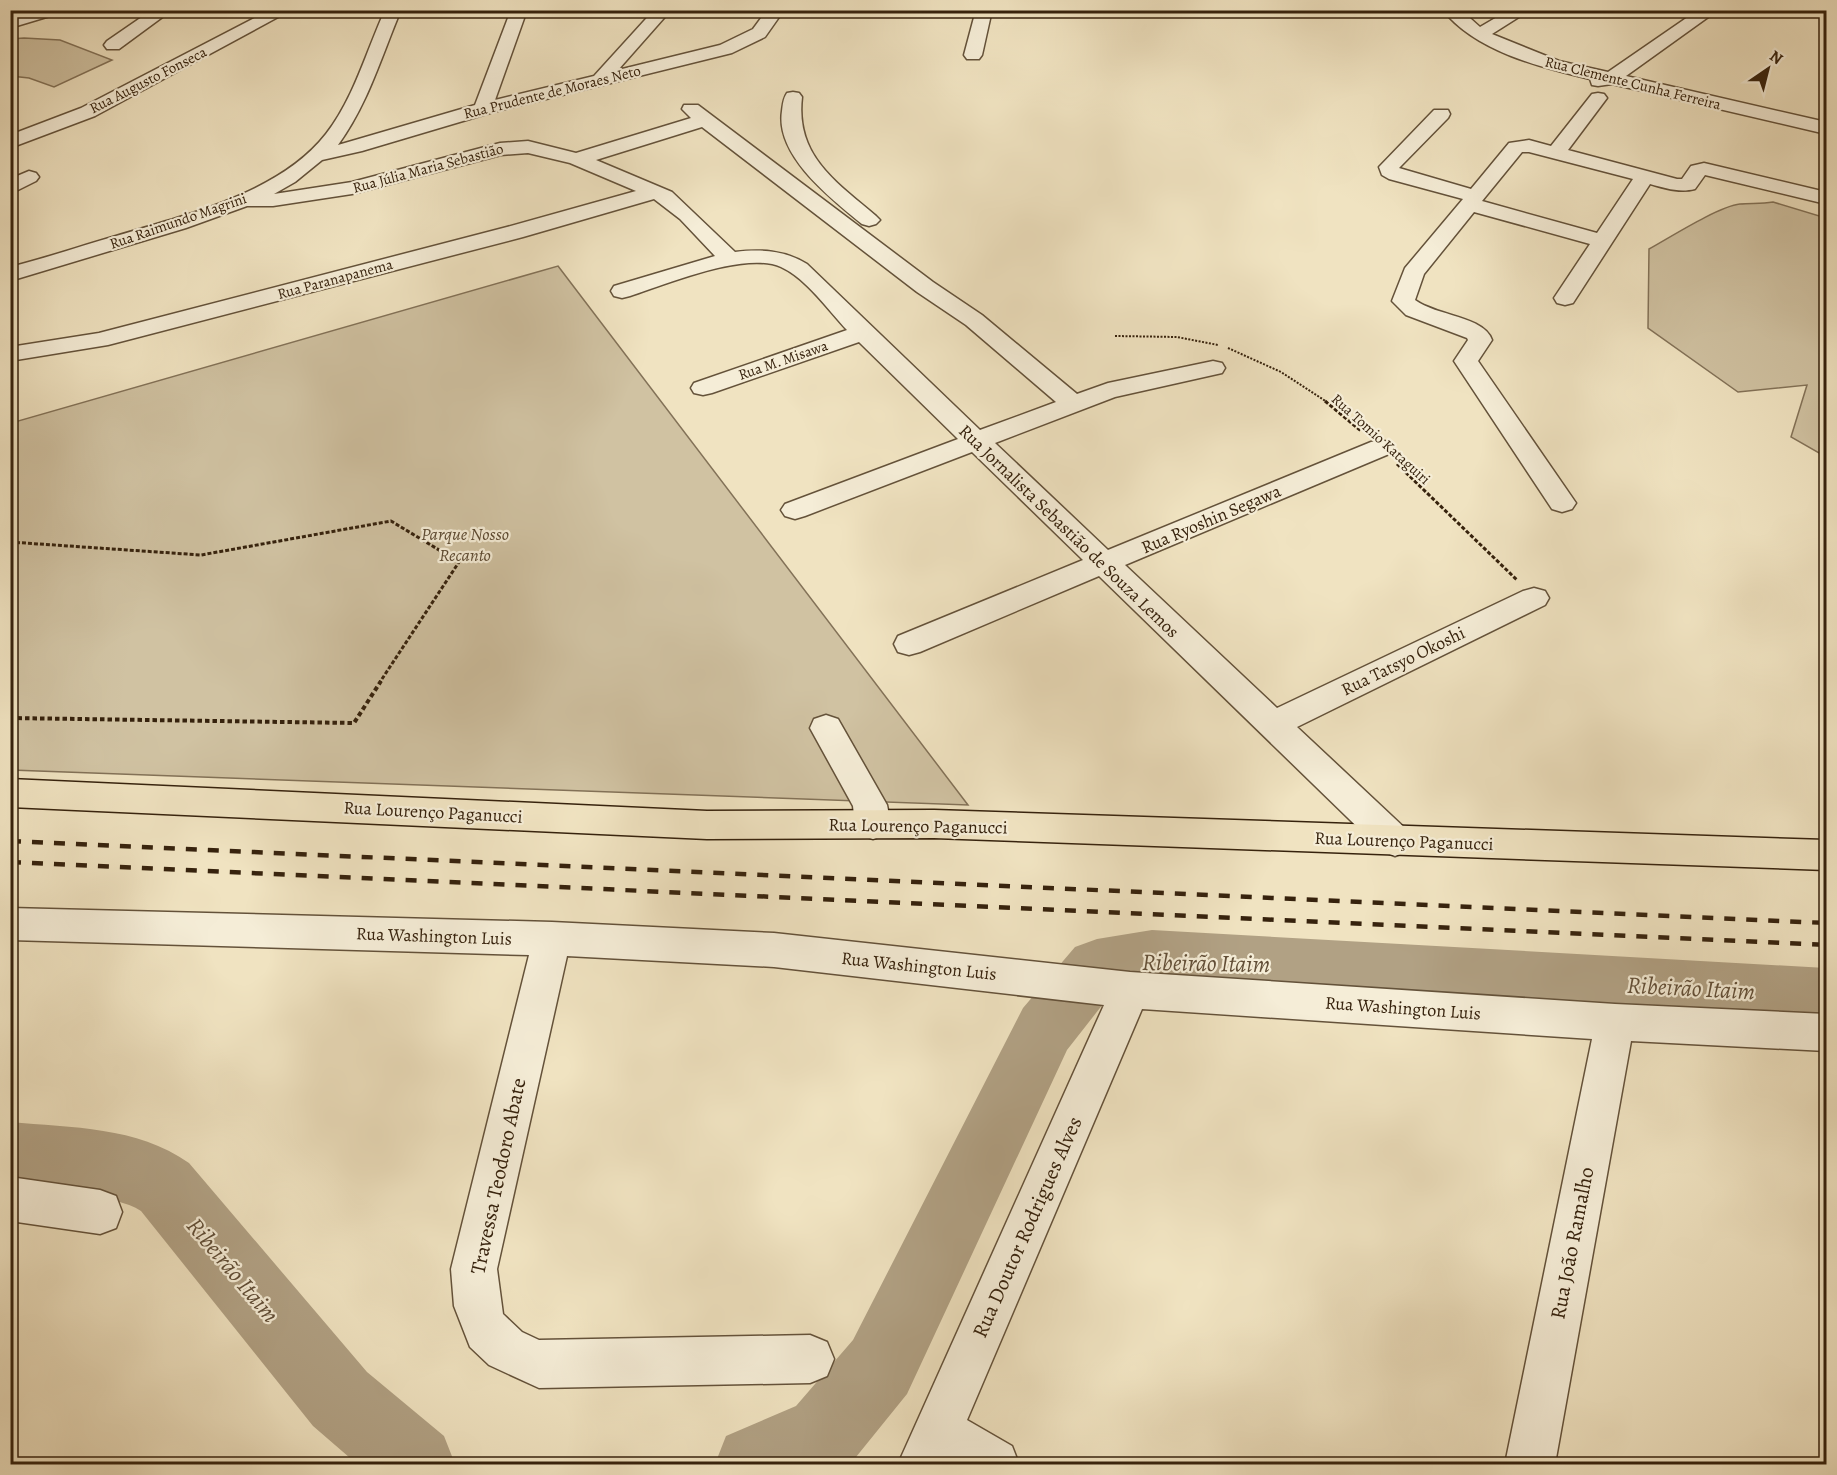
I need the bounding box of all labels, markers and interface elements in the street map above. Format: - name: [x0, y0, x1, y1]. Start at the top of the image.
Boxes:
- north arrow: [1738, 39, 1798, 99]
- street label: Rua Augusto Fonseca: [86, 42, 210, 118]
- text: N: [1765, 45, 1787, 70]
- street label: Rua Clemente Cunha Ferreira: [1543, 51, 1723, 115]
- street label: Rua Prudente de Moraes Neto: [461, 60, 643, 124]
- street label: Rua Júlia Maria Sebastião: [350, 138, 506, 198]
- street label: Rua Raimundo Magrini: [107, 188, 249, 254]
- street label: Rua Paranapanema: [275, 254, 395, 304]
- street label: Rua M. Misawa: [735, 335, 831, 385]
- street label: Rua Tomio Kataguiri: [1327, 389, 1435, 489]
- street label: Rua Jornalista Sebastião de Souza Lemos: [954, 419, 1184, 643]
- street label: Rua Ryoshin Segawa: [1137, 479, 1285, 559]
- park label: Parque Nosso Recanto: [421, 522, 509, 567]
- street label: Rua Tatsyo Okoshi: [1337, 621, 1469, 701]
- street label: Rua Lourenço Paganucci: [343, 795, 523, 829]
- street label: Rua Lourenço Paganucci: [828, 812, 1008, 840]
- street label: Rua Lourenço Paganucci: [1314, 826, 1494, 856]
- street label: Rua Washington Luis: [356, 921, 512, 951]
- street label: Rua Washington Luis: [840, 946, 998, 986]
- water label: Ribeirão Itaim: [1142, 946, 1270, 980]
- water label: Ribeirão Itaim: [1626, 969, 1756, 1007]
- street label: Rua Washington Luis: [1324, 991, 1482, 1025]
- street label: Travessa Teodoro Abate: [463, 1075, 533, 1277]
- street label: Rua Doutor Rodrigues Alves: [966, 1112, 1088, 1342]
- street label: Rua João Ramalho: [1544, 1164, 1600, 1322]
- water label: Ribeirão Itaim: [179, 1211, 287, 1329]

